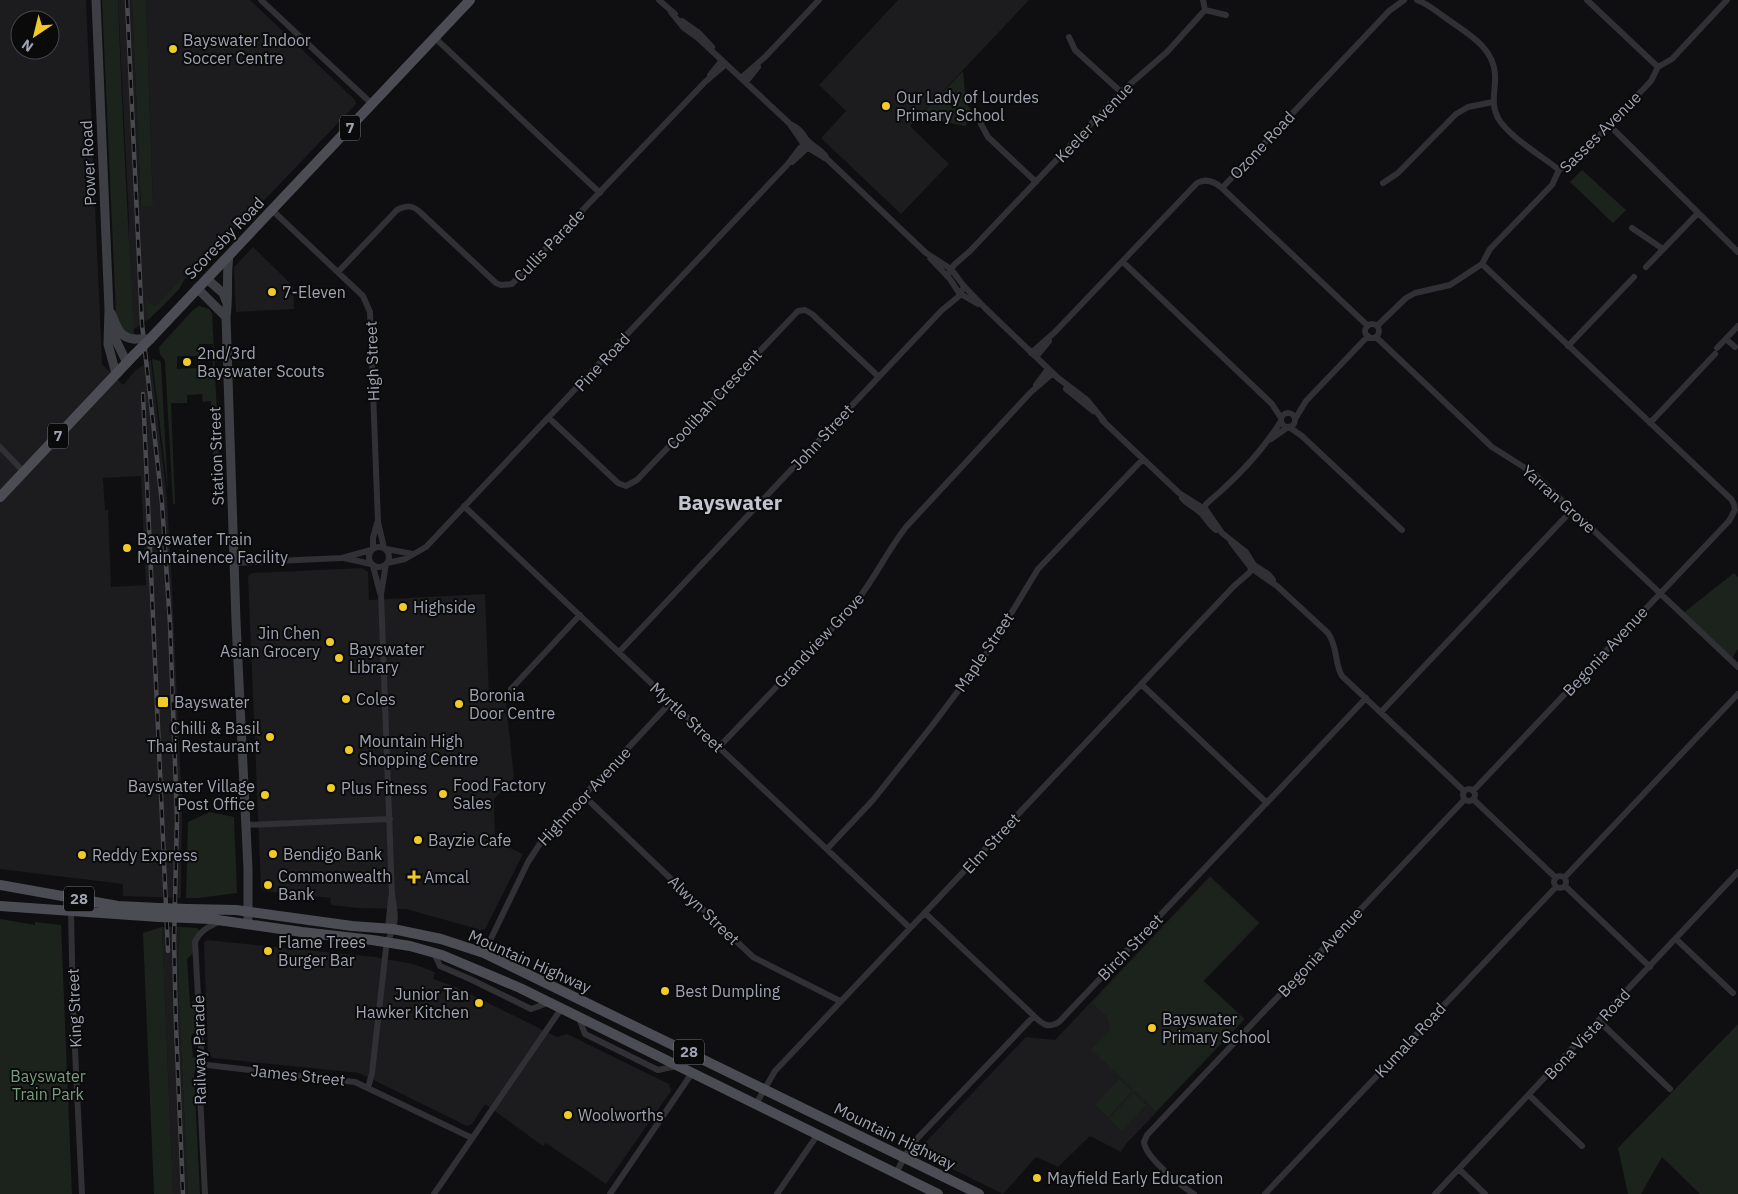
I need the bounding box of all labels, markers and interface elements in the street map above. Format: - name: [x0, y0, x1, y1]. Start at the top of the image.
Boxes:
- north arrow: [10, 10, 60, 60]
- place label: Bayswater Indoor Soccer Centre: [183, 30, 311, 68]
- text: N: [18, 35, 37, 56]
- marker: Bayswater Indoor Soccer Centre: [167, 43, 179, 55]
- street label: Keeler Avenue: [1051, 78, 1137, 166]
- place label: Our Lady of Lourdes Primary School: [896, 87, 1039, 125]
- street label: Sasses Avenue: [1555, 87, 1645, 177]
- marker: Our Lady of Lourdes Primary School: [880, 100, 892, 112]
- street label: Ozone Road: [1225, 107, 1299, 183]
- road number: 7: [340, 116, 360, 140]
- street label: Power Road: [76, 120, 100, 206]
- street label: Scoresby Road: [180, 193, 268, 283]
- street label: Cullis Parade: [509, 204, 589, 286]
- place label: 7-Eleven: [282, 282, 346, 302]
- marker: 7-Eleven: [266, 286, 278, 298]
- street label: High Street: [361, 320, 383, 402]
- street label: Pine Road: [570, 329, 634, 395]
- place label: 2nd/3rd Bayswater Scouts: [197, 343, 325, 381]
- street label: Coolibah Crescent: [662, 344, 766, 454]
- marker: 2nd/3rd Bayswater Scouts: [181, 356, 193, 368]
- street label: John Street: [786, 400, 858, 474]
- street label: Station Street: [204, 406, 228, 506]
- road number: 7: [48, 424, 68, 448]
- street label: Yarran Grove: [1518, 461, 1600, 538]
- district label: Bayswater: [678, 488, 783, 516]
- place label: Bayswater Train Maintainence Facility: [137, 529, 288, 567]
- marker: Bayswater Train Maintainence Facility: [121, 542, 133, 554]
- street label: Grandview Grove: [770, 588, 868, 692]
- place label: Highside: [413, 597, 476, 617]
- marker: Highside: [397, 601, 409, 613]
- street label: Begonia Avenue: [1558, 602, 1652, 700]
- street label: Maple Street: [950, 608, 1018, 696]
- place label: Jin Chen Asian Grocery: [220, 623, 320, 661]
- marker: Jin Chen Asian Grocery: [324, 636, 336, 648]
- place label: Bayswater Library: [349, 639, 425, 677]
- marker: Bayswater Library: [333, 652, 345, 664]
- street label: Myrtle Street: [646, 678, 728, 756]
- place label: Boronia Door Centre: [469, 685, 556, 723]
- place label: Coles: [356, 689, 396, 709]
- place label: Bayswater: [174, 692, 250, 712]
- marker: Coles: [340, 693, 352, 705]
- marker: Bayswater: [156, 695, 170, 709]
- marker: Boronia Door Centre: [453, 698, 465, 710]
- place label: Chilli & Basil Thai Restaurant: [147, 718, 260, 756]
- marker: Chilli & Basil Thai Restaurant: [264, 731, 276, 743]
- place label: Mountain High Shopping Centre: [359, 731, 478, 769]
- street label: Highmoor Avenue: [533, 742, 635, 850]
- marker: Mountain High Shopping Centre: [343, 744, 355, 756]
- place label: Food Factory Sales: [453, 775, 546, 813]
- place label: Bayswater Village Post Office: [128, 776, 255, 814]
- place label: Plus Fitness: [341, 778, 428, 798]
- marker: Plus Fitness: [325, 782, 337, 794]
- marker: Food Factory Sales: [437, 788, 449, 800]
- marker: Bayswater Village Post Office: [259, 789, 271, 801]
- street label: Elm Street: [958, 809, 1024, 877]
- place label: Bayzie Cafe: [428, 830, 511, 850]
- marker: Bayzie Cafe: [412, 834, 424, 846]
- place label: Bendigo Bank: [283, 844, 383, 864]
- place label: Reddy Express: [92, 845, 198, 865]
- marker: Bendigo Bank: [267, 848, 279, 860]
- marker: Reddy Express: [76, 849, 88, 861]
- place label: Commonwealth Bank: [278, 866, 391, 904]
- place label: Amcal: [424, 867, 469, 887]
- marker: Amcal: [408, 871, 420, 883]
- street label: Alwyn Street: [664, 871, 744, 949]
- marker: Commonwealth Bank: [262, 879, 274, 891]
- road number: 28: [64, 886, 94, 912]
- street label: Begonia Avenue: [1273, 903, 1367, 1001]
- street label: Birch Street: [1093, 909, 1167, 985]
- street label: Mountain Highway: [465, 925, 595, 997]
- place label: Flame Trees Burger Bar: [278, 932, 366, 970]
- marker: Flame Trees Burger Bar: [262, 945, 274, 957]
- street label: King Street: [63, 968, 85, 1048]
- place label: Best Dumpling: [675, 981, 781, 1001]
- place label: Junior Tan Hawker Kitchen: [356, 984, 469, 1022]
- street label: Bona Vista Road: [1540, 984, 1634, 1084]
- marker: Best Dumpling: [659, 985, 671, 997]
- street label: Railway Parade: [188, 995, 210, 1105]
- marker: Junior Tan Hawker Kitchen: [473, 997, 485, 1009]
- street label: Kumala Road: [1370, 998, 1450, 1082]
- place label: Bayswater Primary School: [1162, 1009, 1270, 1047]
- marker: Bayswater Primary School: [1146, 1022, 1158, 1034]
- road number: 28: [674, 1040, 704, 1064]
- street label: James Street: [250, 1060, 346, 1090]
- park label: Bayswater Train Park: [10, 1066, 86, 1104]
- street label: Mountain Highway: [831, 1098, 959, 1174]
- place label: Woolworths: [578, 1105, 664, 1125]
- marker: Woolworths: [562, 1109, 574, 1121]
- place label: Mayfield Early Education: [1047, 1168, 1223, 1188]
- marker: Mayfield Early Education: [1031, 1172, 1043, 1184]

